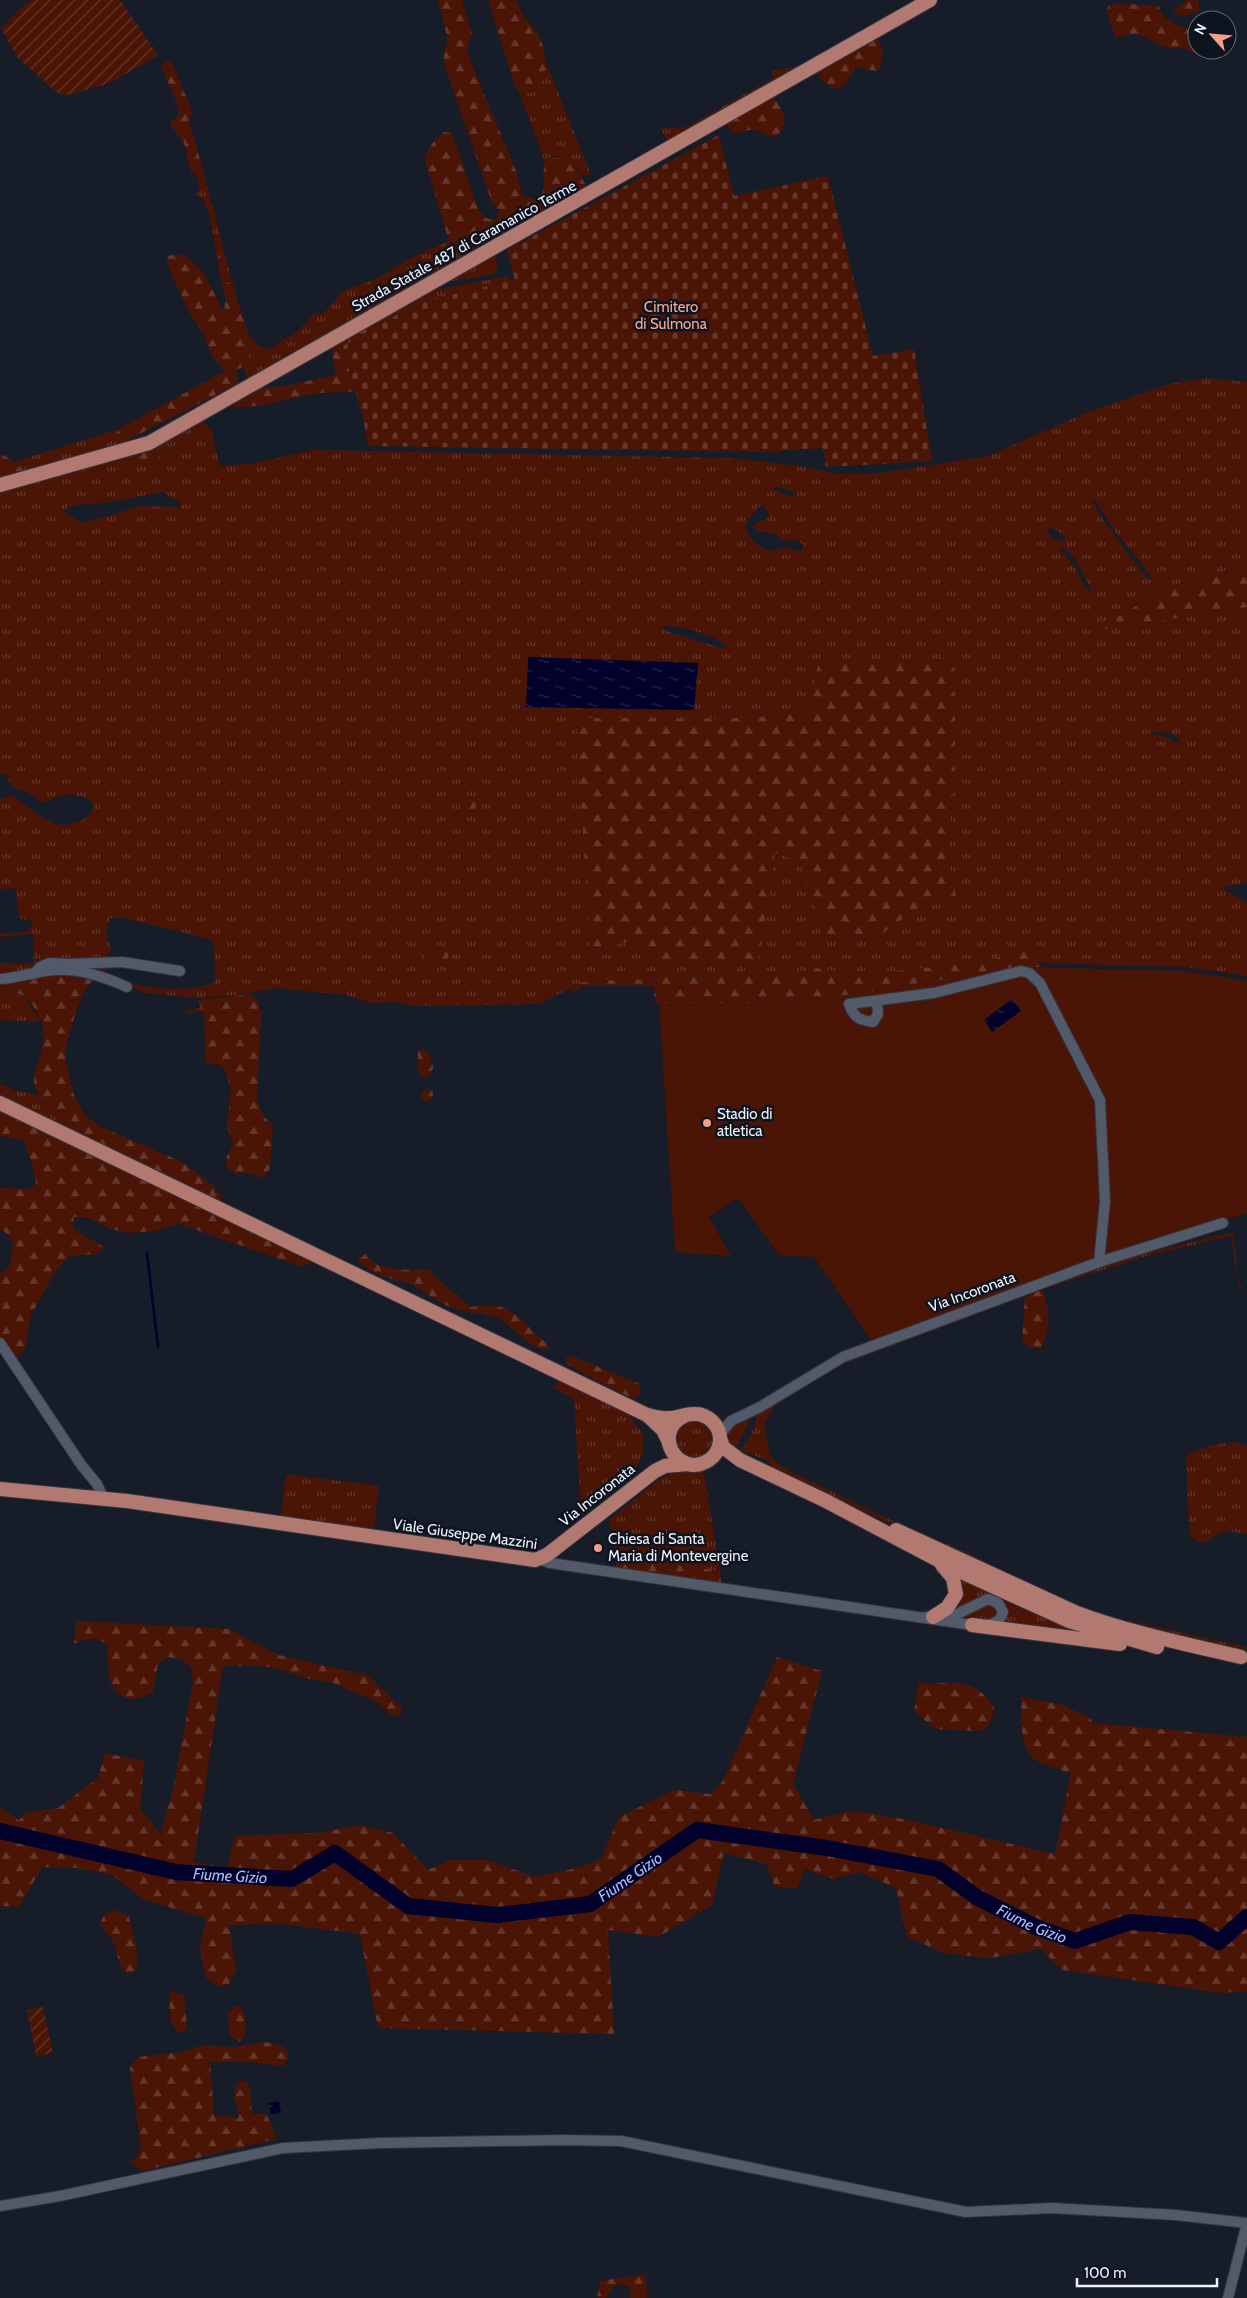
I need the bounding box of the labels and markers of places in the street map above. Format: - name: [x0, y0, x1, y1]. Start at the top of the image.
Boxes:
- place label: Stadio di atletica: [717, 1105, 772, 1140]
- marker: Stadio di atletica: [701, 1117, 713, 1129]
- place label: Chiesa di Santa Maria di Montevergine: [608, 1530, 749, 1565]
- marker: Chiesa di Santa Maria di Montevergine: [592, 1542, 604, 1554]

